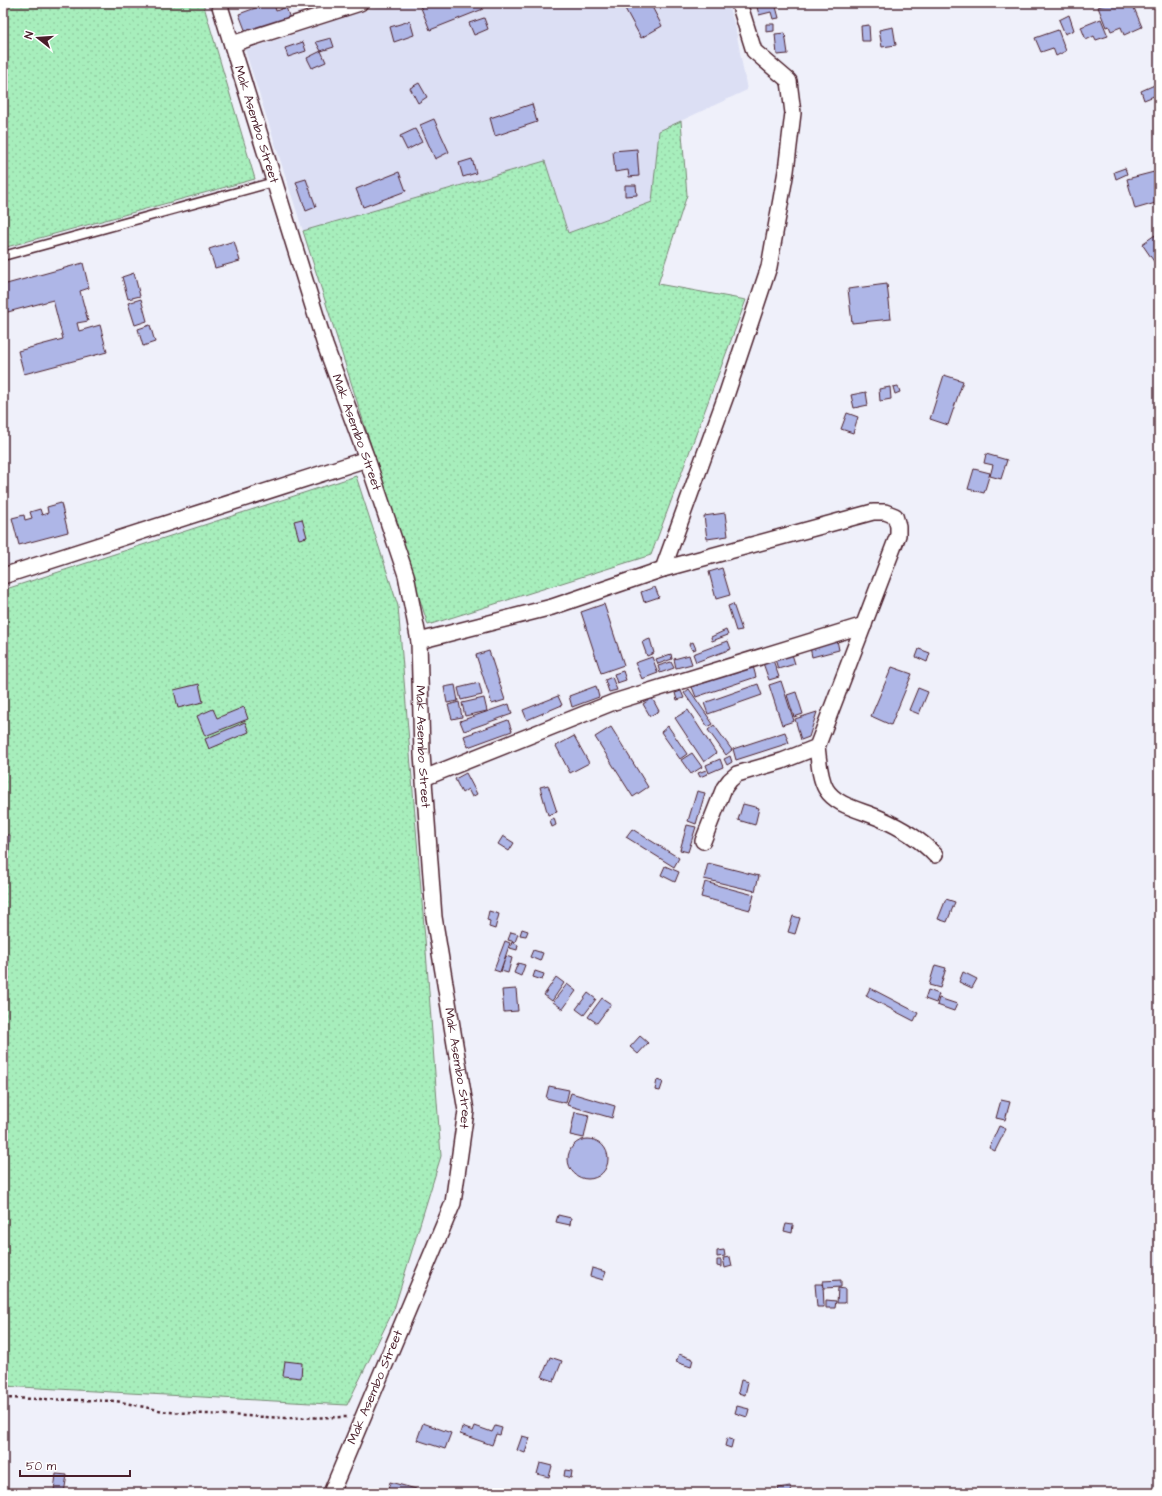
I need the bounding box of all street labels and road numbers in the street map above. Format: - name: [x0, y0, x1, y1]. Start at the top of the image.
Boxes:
- street label: Mak Asembo Street: [230, 63, 284, 186]
- street label: Mak Asembo Street: [327, 372, 386, 494]
- street label: Mak Asembo Street: [411, 685, 435, 809]
- street label: Mak Asembo Street: [440, 1006, 475, 1131]
- street label: Mak Asembo Street: [343, 1326, 408, 1447]

